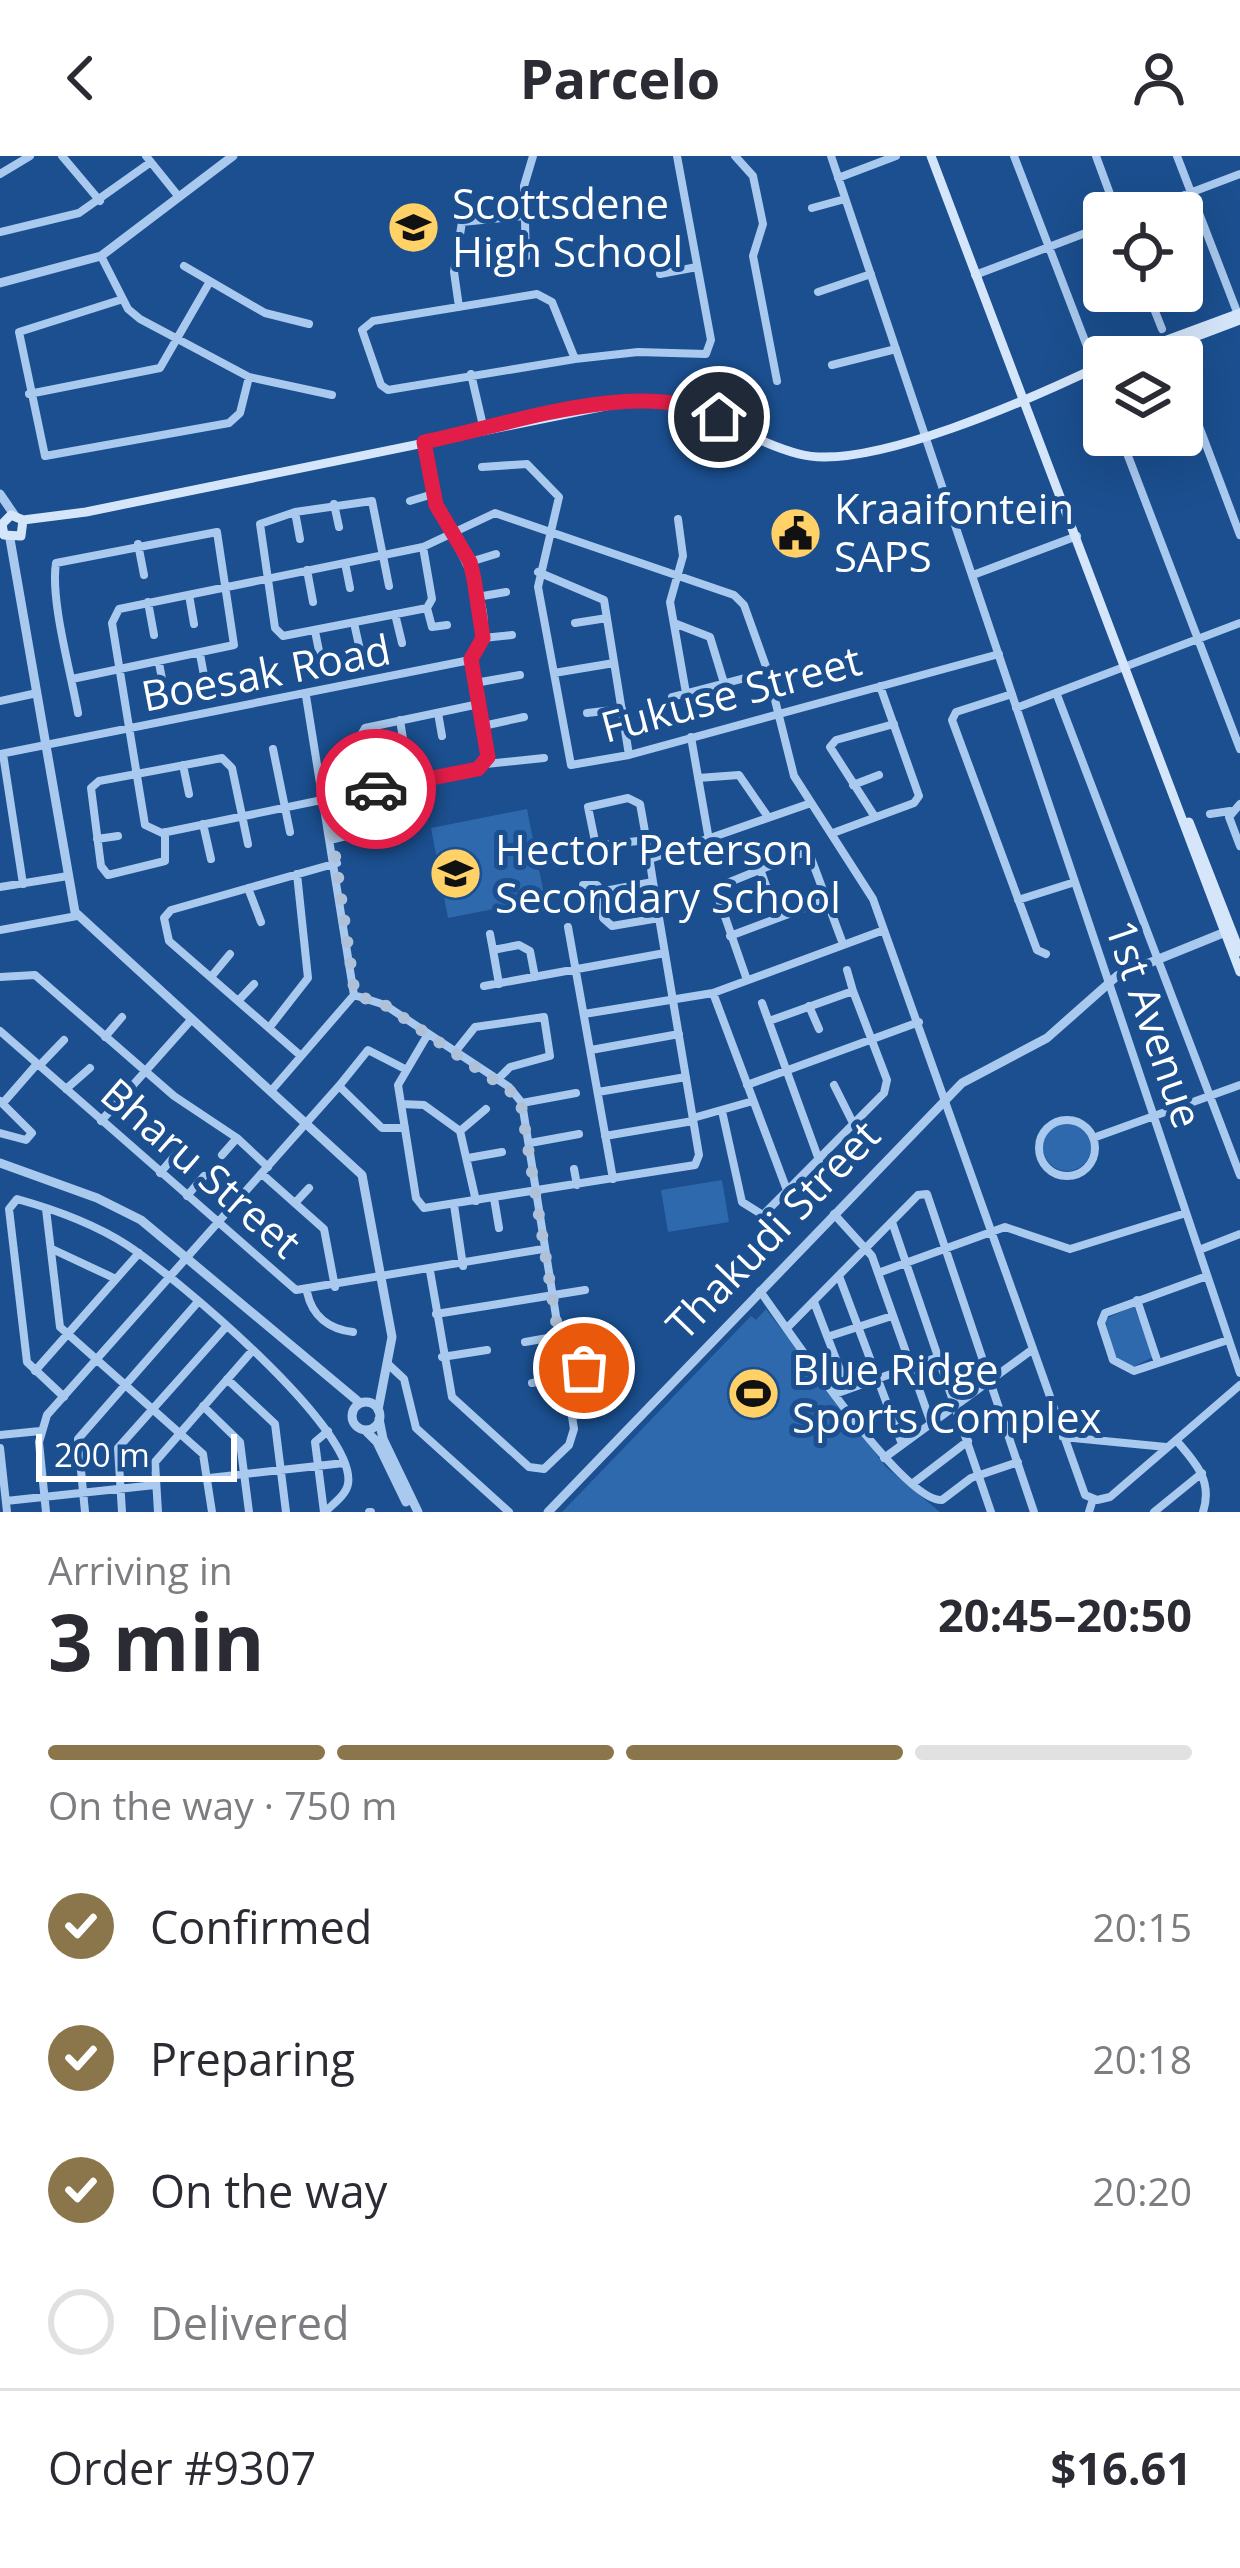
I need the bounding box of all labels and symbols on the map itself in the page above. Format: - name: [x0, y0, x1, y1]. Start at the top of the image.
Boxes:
- place label: Scottsdene High School: [452, 174, 683, 279]
- school or university icon: Scottsdene High School: [385, 200, 441, 256]
- pin: [668, 366, 770, 468]
- place label: Kraaifontein SAPS: [834, 479, 1074, 584]
- public building icon: Kraaifontein SAPS: [767, 505, 823, 561]
- street label: Boesak Road: [136, 619, 395, 724]
- street label: Fukuse Street: [594, 630, 867, 755]
- courier: [316, 729, 436, 849]
- place label: Hector Peterson Secondary School: [495, 820, 841, 925]
- school or university icon: Hector Peterson Secondary School: [428, 846, 484, 902]
- street label: 1st Avenue: [1093, 912, 1218, 1135]
- street label: Bharu Street: [90, 1064, 314, 1270]
- street label: Thakudi Street: [653, 1107, 891, 1351]
- pin: [533, 1317, 635, 1419]
- place label: Blue Ridge Sports Complex: [792, 1340, 1102, 1445]
- sports icon: Blue Ridge Sports Complex: [725, 1366, 781, 1422]
- scale bar: [36, 1428, 237, 1481]

